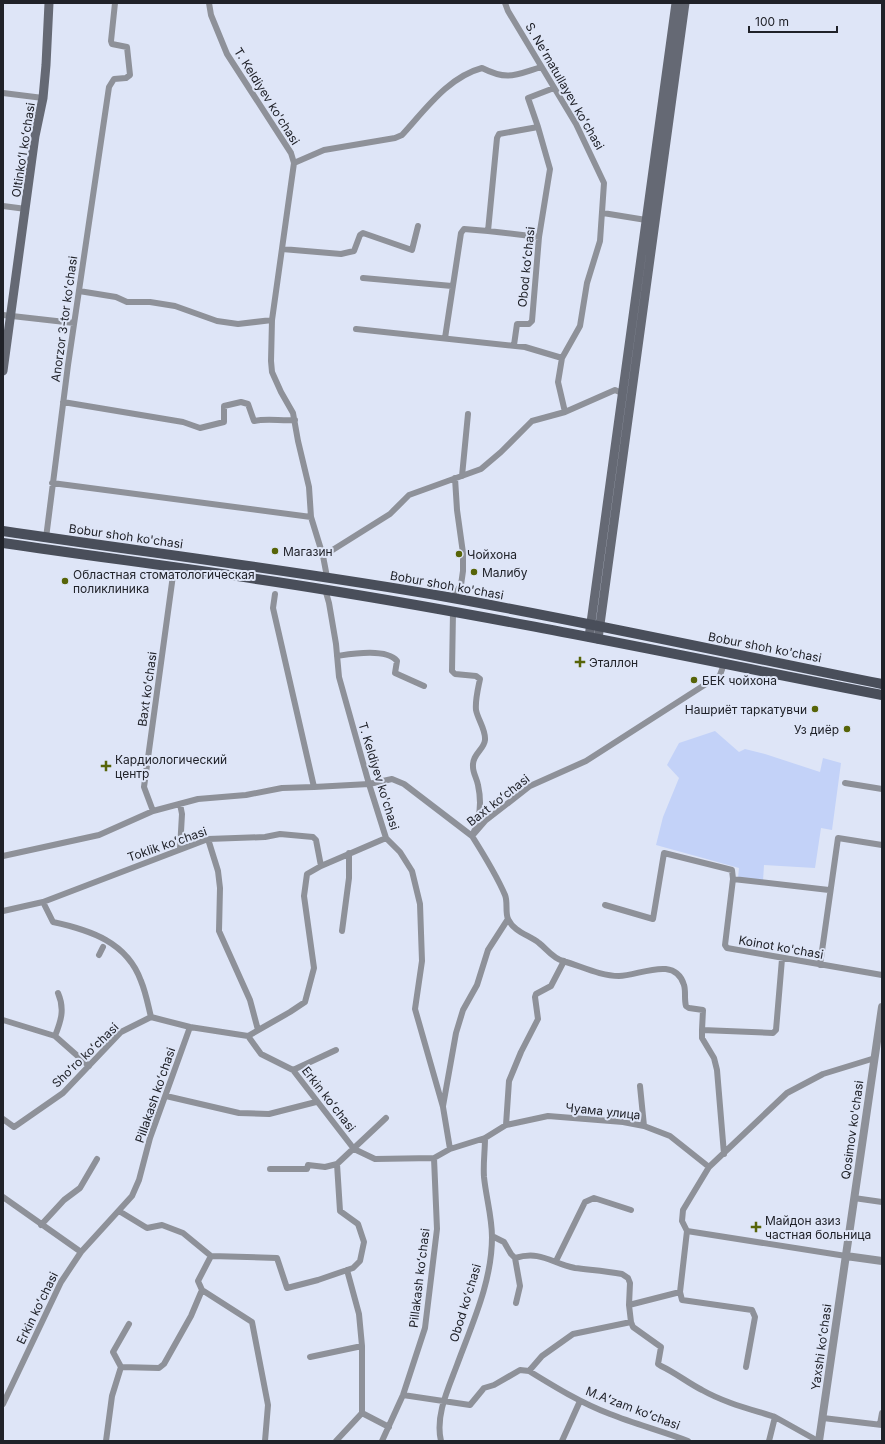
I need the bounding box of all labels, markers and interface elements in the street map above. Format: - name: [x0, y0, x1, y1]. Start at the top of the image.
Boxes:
- scale bar: [749, 8, 837, 34]
- text: 100 m: [755, 14, 789, 29]
- street label: S. Neʻmatullayev koʻchasi: [522, 20, 608, 152]
- street label: T. Keldiyev ko'chasi: [231, 45, 303, 148]
- street label: Oltinkoʻl koʻchasi: [8, 101, 38, 199]
- street label: Obod koʻchasi: [514, 226, 538, 308]
- street label: Anorzor 3-tor koʻchasi: [48, 255, 80, 383]
- street label: Bobur shoh ko'chasi: [68, 521, 184, 551]
- place label: Магазин: [283, 544, 333, 559]
- marker: Магазин: [270, 546, 280, 556]
- place label: Чойхона: [467, 547, 517, 562]
- marker: Чойхона: [454, 549, 464, 559]
- place label: Малибу: [482, 565, 528, 580]
- place label: Областная стоматологическая поликлиника: [73, 567, 255, 596]
- marker: Малибу: [469, 567, 479, 577]
- street label: Bobur shoh ko'chasi: [389, 568, 505, 602]
- marker: Областная стоматологическая поликлиника: [60, 576, 70, 586]
- street label: Bobur shoh ko'chasi: [707, 629, 823, 665]
- street label: Baxt koʻchasi: [134, 651, 160, 727]
- place label: Эталлон: [589, 655, 638, 670]
- marker: Эталлон: [574, 656, 586, 668]
- place label: БЕК чойхона: [702, 673, 777, 688]
- marker: БЕК чойхона: [689, 675, 699, 685]
- place label: Нашриёт таркатувчи: [685, 702, 807, 717]
- marker: Нашриёт таркатувчи: [810, 704, 820, 714]
- street label: T. Keldiyev ko'chasi: [355, 720, 403, 832]
- place label: Уз диёр: [794, 722, 839, 737]
- marker: Уз диёр: [842, 724, 852, 734]
- place label: Кардиологический центр: [115, 752, 227, 781]
- marker: Кардиологический центр: [100, 760, 112, 772]
- street label: Baxt koʻchasi: [464, 771, 532, 829]
- street label: Toklik koʻchasi: [125, 823, 209, 865]
- street label: Koinot ko'chasi: [737, 932, 825, 962]
- street label: Shoʻro koʻchasi: [49, 1019, 121, 1091]
- street label: Pillakash koʻchasi: [132, 1045, 178, 1145]
- street label: Erkin koʻchasi: [299, 1063, 359, 1135]
- street label: Qosimov ko'chasi: [838, 1079, 866, 1181]
- street label: Чуама улица: [565, 1100, 641, 1122]
- place label: Майдон азиз частная больница: [765, 1213, 871, 1242]
- marker: Майдон азиз частная больница: [750, 1221, 762, 1233]
- street label: Pillakash koʻchasi: [405, 1227, 433, 1329]
- street label: Obod koʻchasi: [446, 1262, 484, 1344]
- street label: Erkin koʻchasi: [13, 1269, 61, 1347]
- street label: Yaxshi koʻchasi: [808, 1303, 834, 1391]
- street label: M.Aʻzam koʻchasi: [584, 1383, 682, 1433]

